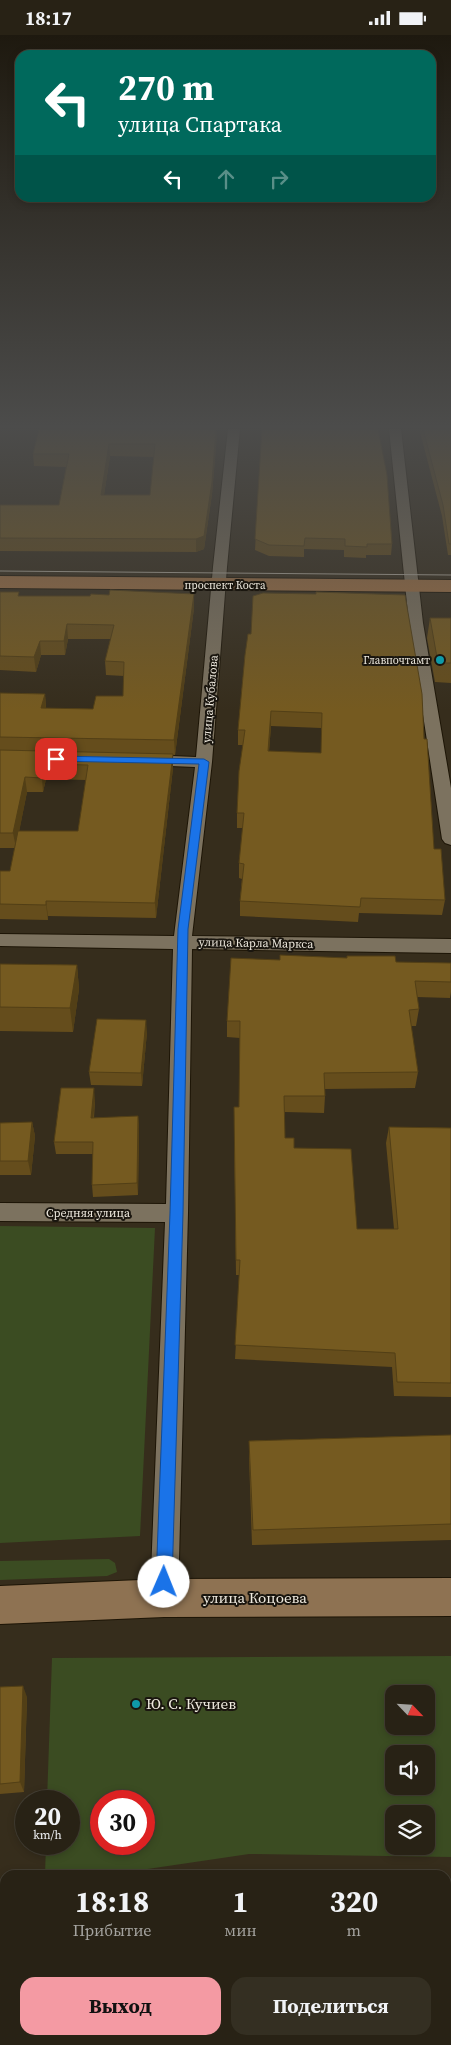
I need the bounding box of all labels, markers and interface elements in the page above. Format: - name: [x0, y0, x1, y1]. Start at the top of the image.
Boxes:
- text: 18:17: [25, 5, 72, 31]
- text: 270 m: [118, 64, 214, 112]
- icon: left: [35, 70, 100, 135]
- text: улица Спартака: [118, 109, 282, 139]
- icon: left: [159, 165, 187, 193]
- icon: ahead: [212, 165, 240, 193]
- icon: right: [265, 165, 293, 193]
- street label: проспект Коста: [185, 578, 266, 593]
- street label: улица Кубалова: [198, 653, 222, 744]
- place label: Главпочтамт: [363, 653, 430, 668]
- marker: Главпочтамт: [434, 654, 446, 666]
- pin: [35, 738, 77, 780]
- icon: arrive: [42, 745, 70, 773]
- street label: улица Карла Маркса: [199, 934, 314, 952]
- street label: Средняя улица: [46, 1205, 131, 1221]
- position arrow: [137, 1555, 189, 1607]
- street label: улица Коцоева: [203, 1587, 307, 1608]
- north arrow: [385, 1685, 435, 1735]
- map controls: [385, 1685, 435, 1855]
- place label: Ю. С. Кучиев: [146, 1693, 236, 1714]
- marker: Ю. С. Кучиев: [130, 1698, 142, 1710]
- button: sound: [385, 1745, 435, 1795]
- speed limit sign: 30: [90, 1790, 155, 1855]
- text: 20: [34, 1799, 61, 1833]
- button: layers: [385, 1805, 435, 1855]
- text: km/h: [33, 1827, 62, 1843]
- text: 18:18: [75, 1881, 149, 1922]
- text: 1: [232, 1881, 249, 1922]
- text: 320: [329, 1881, 378, 1922]
- text: Прибытие: [73, 1919, 152, 1941]
- text: мин: [224, 1919, 257, 1941]
- text: m: [347, 1919, 361, 1941]
- button: Выход: [20, 1977, 221, 2035]
- button: Поделиться: [231, 1977, 431, 2035]

